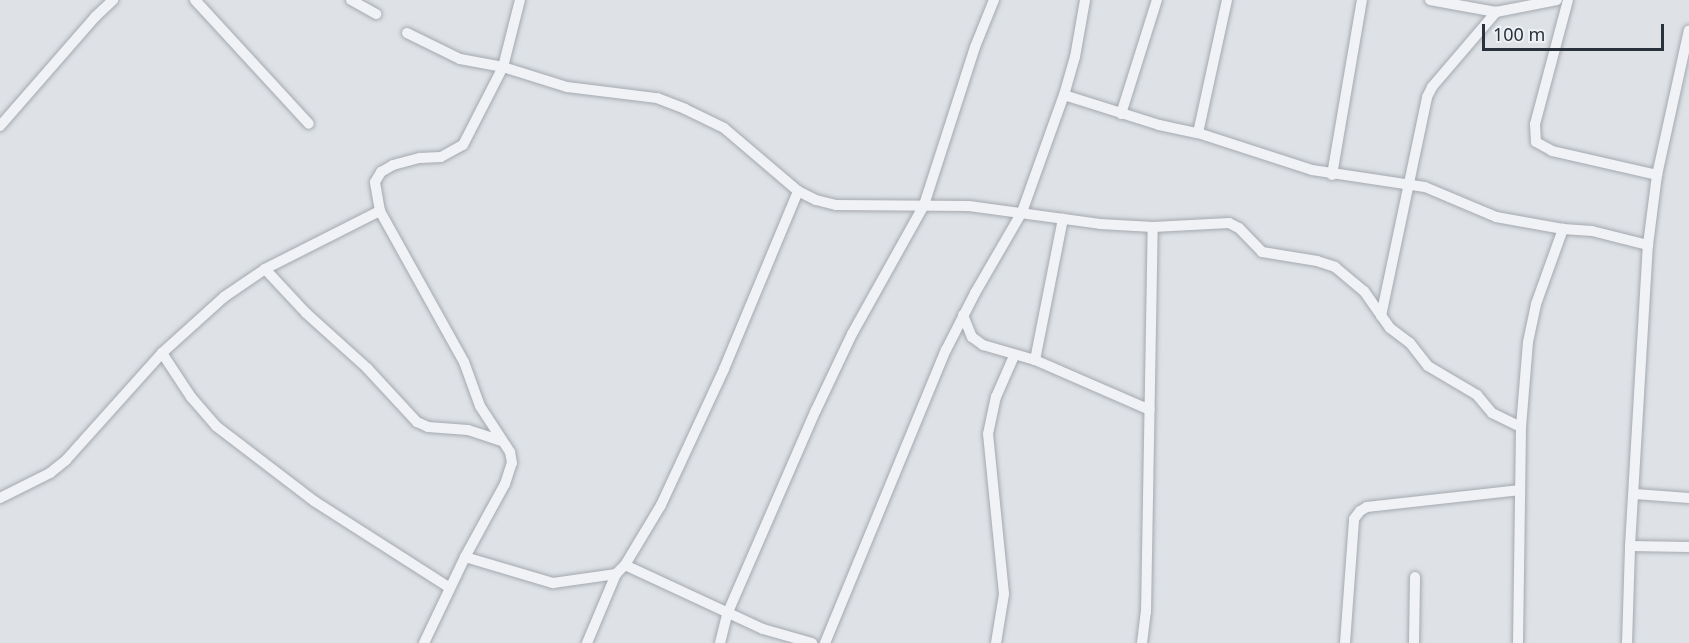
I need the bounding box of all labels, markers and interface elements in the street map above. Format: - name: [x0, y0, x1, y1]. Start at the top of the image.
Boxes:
- scale bar: [1485, 12, 1666, 50]
- text: 100 m: [1493, 22, 1545, 46]

